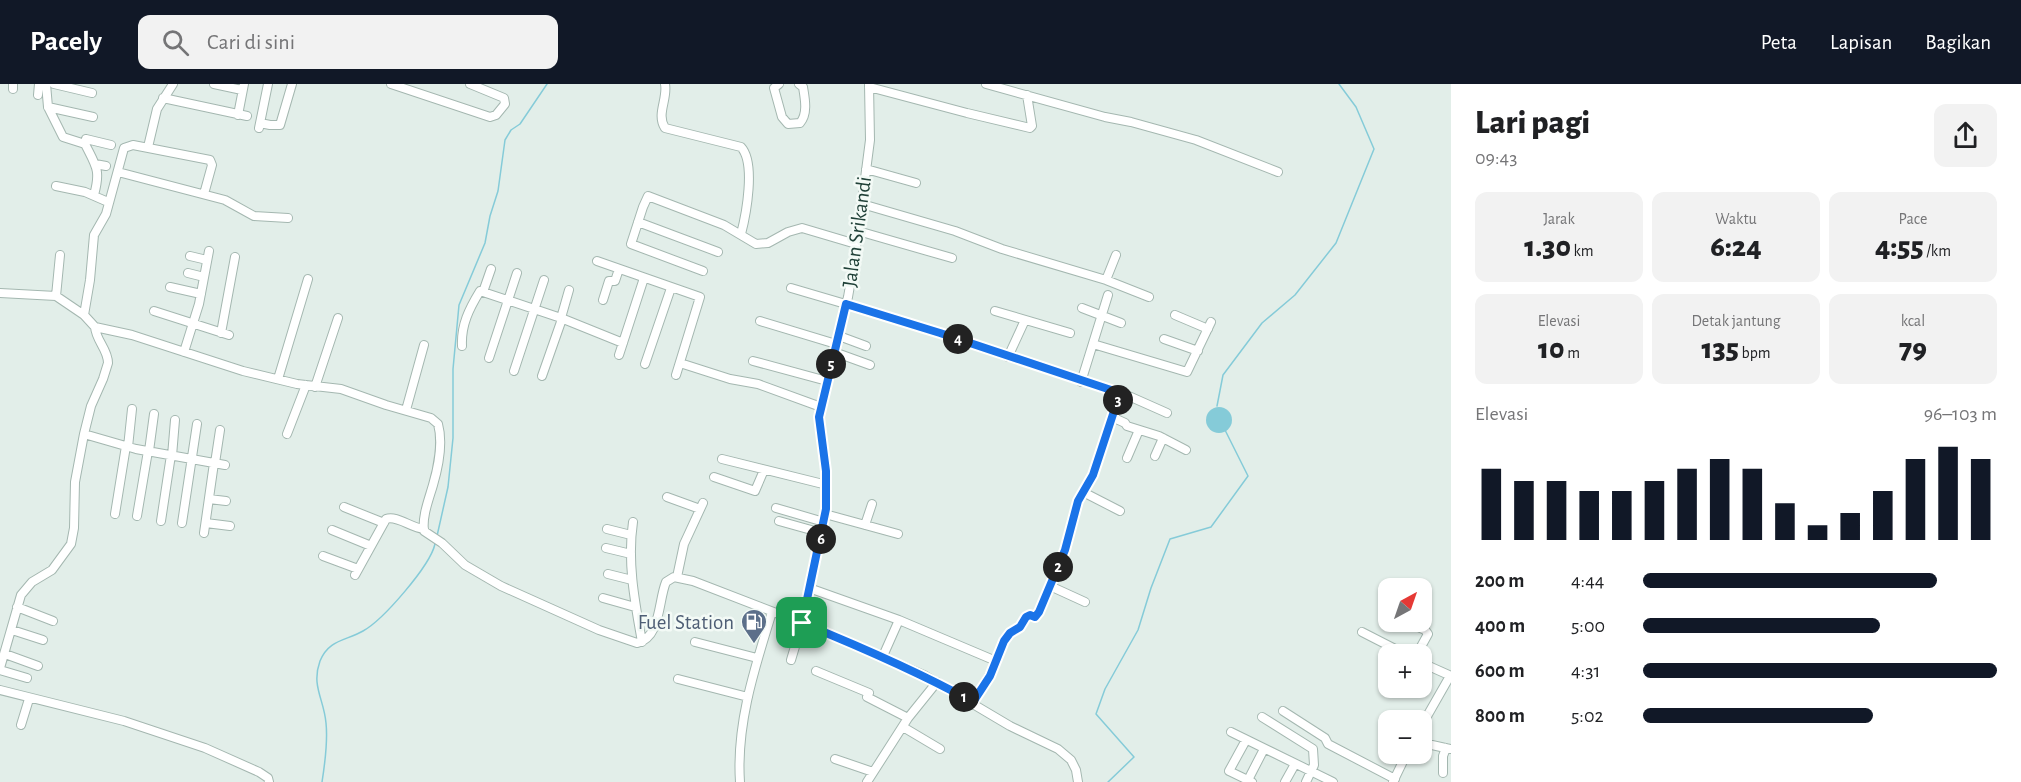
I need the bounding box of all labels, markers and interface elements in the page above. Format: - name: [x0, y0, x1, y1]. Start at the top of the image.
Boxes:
- search box: [138, 15, 558, 69]
- icon: search: [159, 26, 192, 59]
- text: Pacely: [30, 28, 102, 56]
- text: Cari di sini: [207, 31, 295, 53]
- text: Peta: [1761, 32, 1797, 53]
- text: Lapisan: [1830, 32, 1892, 53]
- text: Bagikan: [1925, 32, 1991, 53]
- button: share: [1934, 104, 1997, 167]
- text: Lari pagi: [1475, 107, 1590, 140]
- text: 09:43: [1475, 148, 1517, 168]
- street label: Jalan Srikandi: [839, 175, 875, 289]
- text: Jarak: [1543, 211, 1575, 227]
- text: Waktu: [1715, 211, 1757, 227]
- text: Pace: [1899, 211, 1927, 227]
- text: 1.30: [1524, 232, 1571, 262]
- text: 6:24: [1710, 232, 1762, 262]
- text: 4:55: [1875, 232, 1924, 262]
- text: km: [1571, 243, 1594, 259]
- text: /km: [1924, 243, 1951, 259]
- text: Elevasi: [1538, 313, 1580, 329]
- text: Detak jantung: [1691, 313, 1781, 329]
- text: kcal: [1901, 313, 1925, 329]
- pin: 4: [943, 324, 973, 354]
- text: 4: [954, 331, 962, 347]
- text: 10: [1538, 334, 1565, 364]
- text: 135: [1701, 334, 1739, 364]
- text: 79: [1899, 334, 1927, 364]
- text: m: [1565, 345, 1580, 361]
- text: bpm: [1739, 345, 1771, 361]
- pin: 5: [816, 349, 846, 379]
- text: 5: [828, 356, 834, 372]
- pin: 3: [1103, 385, 1133, 415]
- text: 3: [1115, 392, 1121, 408]
- text: Elevasi: [1475, 404, 1528, 424]
- text: 96–103 m: [1924, 404, 1997, 424]
- pin: 6: [806, 524, 836, 554]
- text: 6: [817, 531, 825, 547]
- pin: 2: [1043, 552, 1073, 582]
- text: 2: [1054, 559, 1062, 575]
- text: 200 m: [1475, 571, 1524, 591]
- text: 4:44: [1571, 571, 1604, 591]
- north arrow: [1378, 578, 1432, 632]
- map controls: [1378, 578, 1432, 764]
- pin: [776, 597, 827, 648]
- icon: arrive: [785, 606, 818, 639]
- fuel station icon: Fuel Station: [739, 607, 769, 645]
- place label: Fuel Station: [638, 612, 734, 633]
- text: 400 m: [1475, 616, 1525, 636]
- text: 5:00: [1571, 616, 1605, 636]
- button: +: [1378, 644, 1432, 698]
- text: 600 m: [1475, 661, 1525, 681]
- text: 4:31: [1571, 661, 1600, 681]
- pin: 1: [949, 682, 979, 712]
- text: 1: [961, 689, 967, 705]
- text: 800 m: [1475, 706, 1525, 726]
- text: 5:02: [1571, 706, 1604, 726]
- button: −: [1378, 710, 1432, 764]

